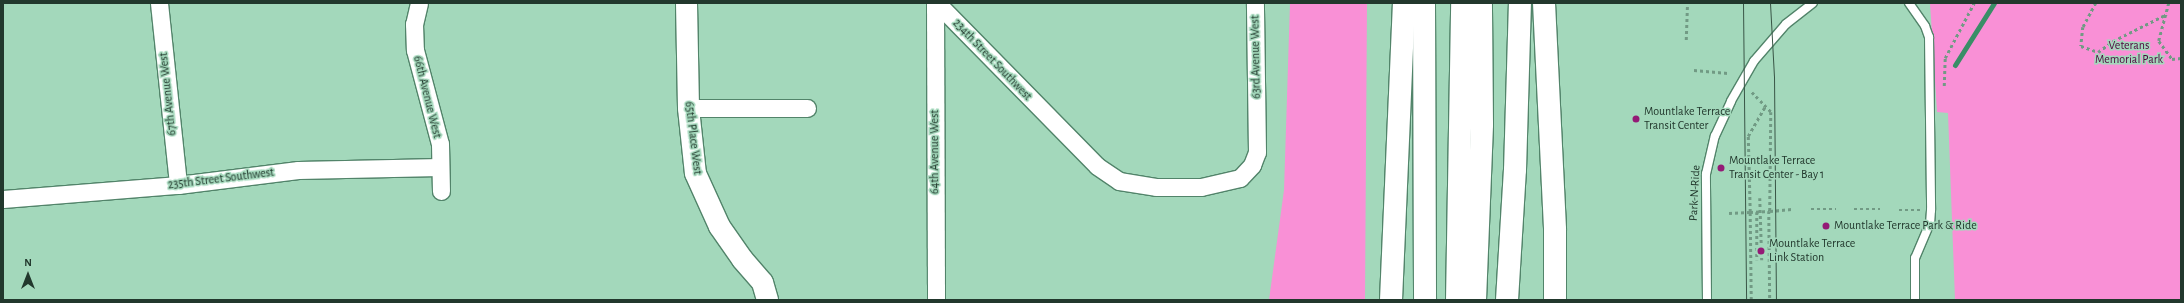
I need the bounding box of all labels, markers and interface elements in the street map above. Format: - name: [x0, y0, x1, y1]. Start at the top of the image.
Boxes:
- street label: 63rd Avenue West: [1248, 15, 1264, 99]
- street label: 234th Street Southwest: [950, 16, 1034, 104]
- park label: Veterans Memorial Park: [2095, 39, 2163, 67]
- street label: 67th Avenue West: [156, 52, 180, 136]
- street label: 66th Avenue West: [410, 54, 444, 140]
- street label: 65th Place West: [681, 101, 705, 175]
- place label: Mountlake Terrace Transit Center: [1644, 105, 1730, 133]
- street label: 64th Avenue West: [928, 110, 942, 194]
- marker: Mountlake Terrace Transit Center: [1631, 114, 1641, 124]
- place label: Mountlake Terrace Transit Center - Bay 1: [1729, 154, 1824, 182]
- marker: Mountlake Terrace Transit Center - Bay 1: [1716, 163, 1726, 173]
- street label: 235th Street Southwest: [167, 165, 275, 193]
- street label: Park-N-Ride: [1686, 165, 1704, 221]
- place label: Mountlake Terrace Park & Ride: [1834, 219, 1977, 233]
- marker: Mountlake Terrace Park & Ride: [1821, 221, 1831, 231]
- place label: Mountlake Terrace Link Station: [1769, 237, 1855, 265]
- marker: Mountlake Terrace Link Station: [1756, 246, 1766, 256]
- north arrow: [8, 255, 48, 295]
- text: N: [24, 257, 32, 268]

